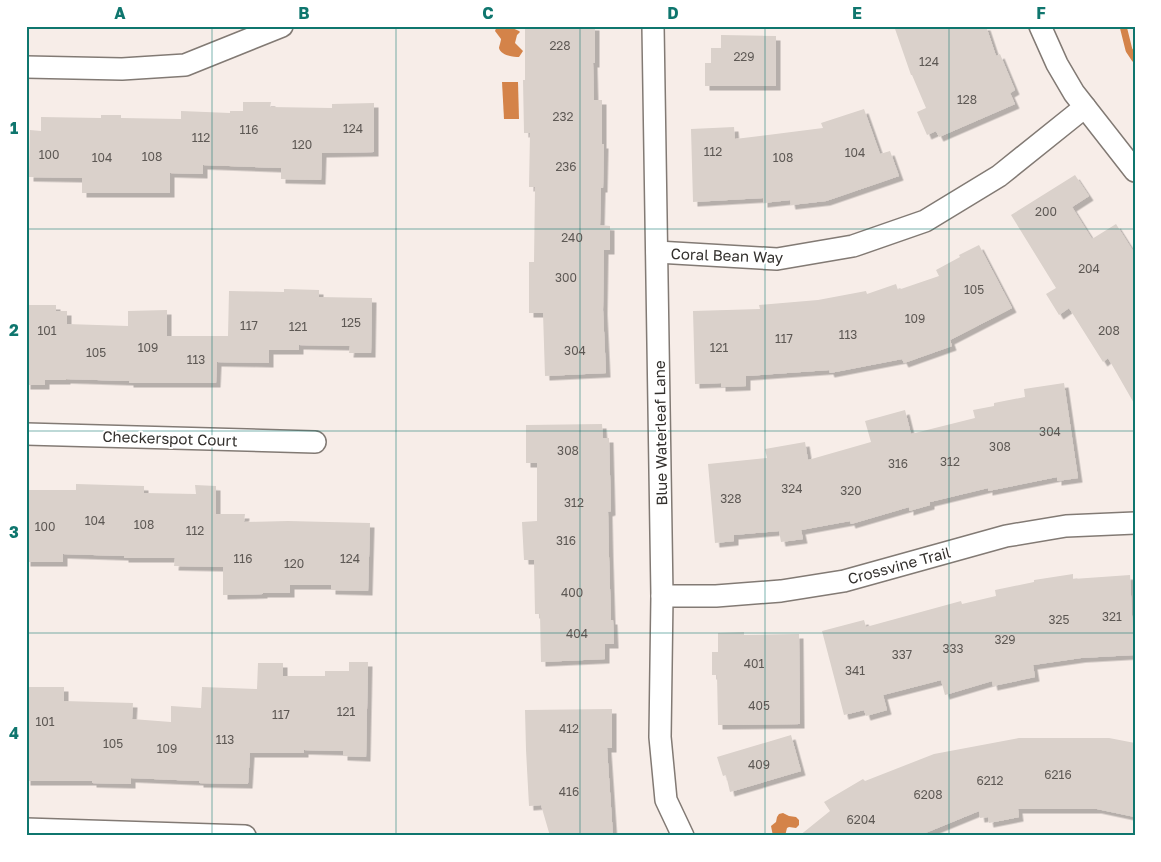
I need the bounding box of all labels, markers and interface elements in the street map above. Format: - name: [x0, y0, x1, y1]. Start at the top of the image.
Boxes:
- text: A: [114, 3, 126, 23]
- text: B: [298, 3, 310, 23]
- text: C: [482, 3, 494, 23]
- text: D: [667, 3, 679, 23]
- text: E: [852, 3, 862, 23]
- text: F: [1036, 3, 1046, 23]
- house number: 228: [549, 38, 571, 53]
- house number: 229: [733, 49, 755, 64]
- house number: 124: [919, 54, 939, 69]
- house number: 128: [957, 92, 977, 107]
- house number: 232: [553, 109, 574, 124]
- text: 1: [10, 118, 18, 138]
- house number: 124: [343, 121, 363, 136]
- house number: 116: [240, 122, 258, 137]
- house number: 112: [192, 130, 210, 145]
- house number: 120: [292, 137, 312, 152]
- house number: 112: [704, 144, 722, 159]
- house number: 104: [845, 145, 865, 160]
- house number: 100: [39, 147, 59, 162]
- house number: 108: [142, 149, 162, 164]
- house number: 104: [92, 150, 112, 165]
- house number: 108: [773, 150, 793, 165]
- house number: 236: [555, 159, 577, 174]
- house number: 200: [1035, 204, 1057, 219]
- house number: 240: [561, 230, 583, 245]
- street label: Coral Bean Way: [670, 244, 784, 266]
- house number: 204: [1078, 261, 1100, 276]
- house number: 300: [555, 270, 577, 285]
- house number: 105: [964, 282, 984, 297]
- house number: 109: [905, 311, 925, 326]
- house number: 125: [341, 315, 361, 330]
- house number: 117: [240, 318, 258, 333]
- house number: 121: [289, 319, 307, 334]
- text: 2: [9, 320, 19, 340]
- house number: 101: [37, 323, 57, 338]
- house number: 208: [1098, 323, 1120, 338]
- house number: 113: [839, 327, 857, 342]
- house number: 117: [775, 331, 793, 346]
- house number: 109: [138, 340, 158, 355]
- house number: 121: [710, 340, 728, 355]
- house number: 304: [564, 343, 586, 358]
- house number: 105: [86, 345, 106, 360]
- house number: 113: [187, 352, 205, 367]
- street label: Blue Waterleaf Lane: [650, 360, 670, 506]
- house number: 304: [1039, 424, 1061, 439]
- street label: Checkerspot Court: [102, 427, 238, 449]
- house number: 308: [989, 439, 1011, 454]
- house number: 308: [557, 443, 579, 458]
- house number: 312: [940, 454, 960, 469]
- house number: 316: [888, 456, 908, 471]
- house number: 324: [781, 481, 803, 496]
- house number: 320: [840, 483, 862, 498]
- house number: 328: [720, 491, 742, 506]
- house number: 312: [564, 495, 584, 510]
- house number: 104: [85, 513, 105, 528]
- house number: 108: [134, 517, 154, 532]
- house number: 100: [35, 519, 55, 534]
- text: 3: [9, 522, 19, 542]
- house number: 112: [186, 523, 204, 538]
- house number: 316: [556, 533, 576, 548]
- street label: Crossvine Trail: [846, 543, 953, 587]
- house number: 116: [234, 551, 252, 566]
- house number: 124: [340, 551, 360, 566]
- house number: 120: [284, 556, 304, 571]
- house number: 400: [561, 585, 583, 600]
- house number: 321: [1102, 609, 1122, 624]
- house number: 325: [1049, 612, 1070, 627]
- house number: 404: [566, 626, 588, 641]
- house number: 329: [994, 632, 1016, 647]
- house number: 333: [942, 641, 964, 656]
- house number: 337: [892, 647, 912, 662]
- house number: 401: [744, 656, 764, 671]
- house number: 341: [845, 663, 865, 678]
- house number: 405: [748, 698, 770, 713]
- house number: 121: [337, 704, 355, 719]
- house number: 117: [272, 707, 290, 722]
- house number: 101: [35, 714, 55, 729]
- house number: 412: [559, 721, 579, 736]
- text: 4: [9, 723, 19, 743]
- house number: 113: [216, 732, 234, 747]
- house number: 105: [103, 736, 123, 751]
- house number: 109: [157, 741, 177, 756]
- house number: 409: [748, 757, 770, 772]
- house number: 6216: [1044, 767, 1072, 782]
- house number: 6212: [976, 773, 1004, 788]
- house number: 416: [559, 784, 579, 799]
- house number: 6208: [914, 787, 942, 802]
- house number: 6204: [847, 812, 875, 827]

